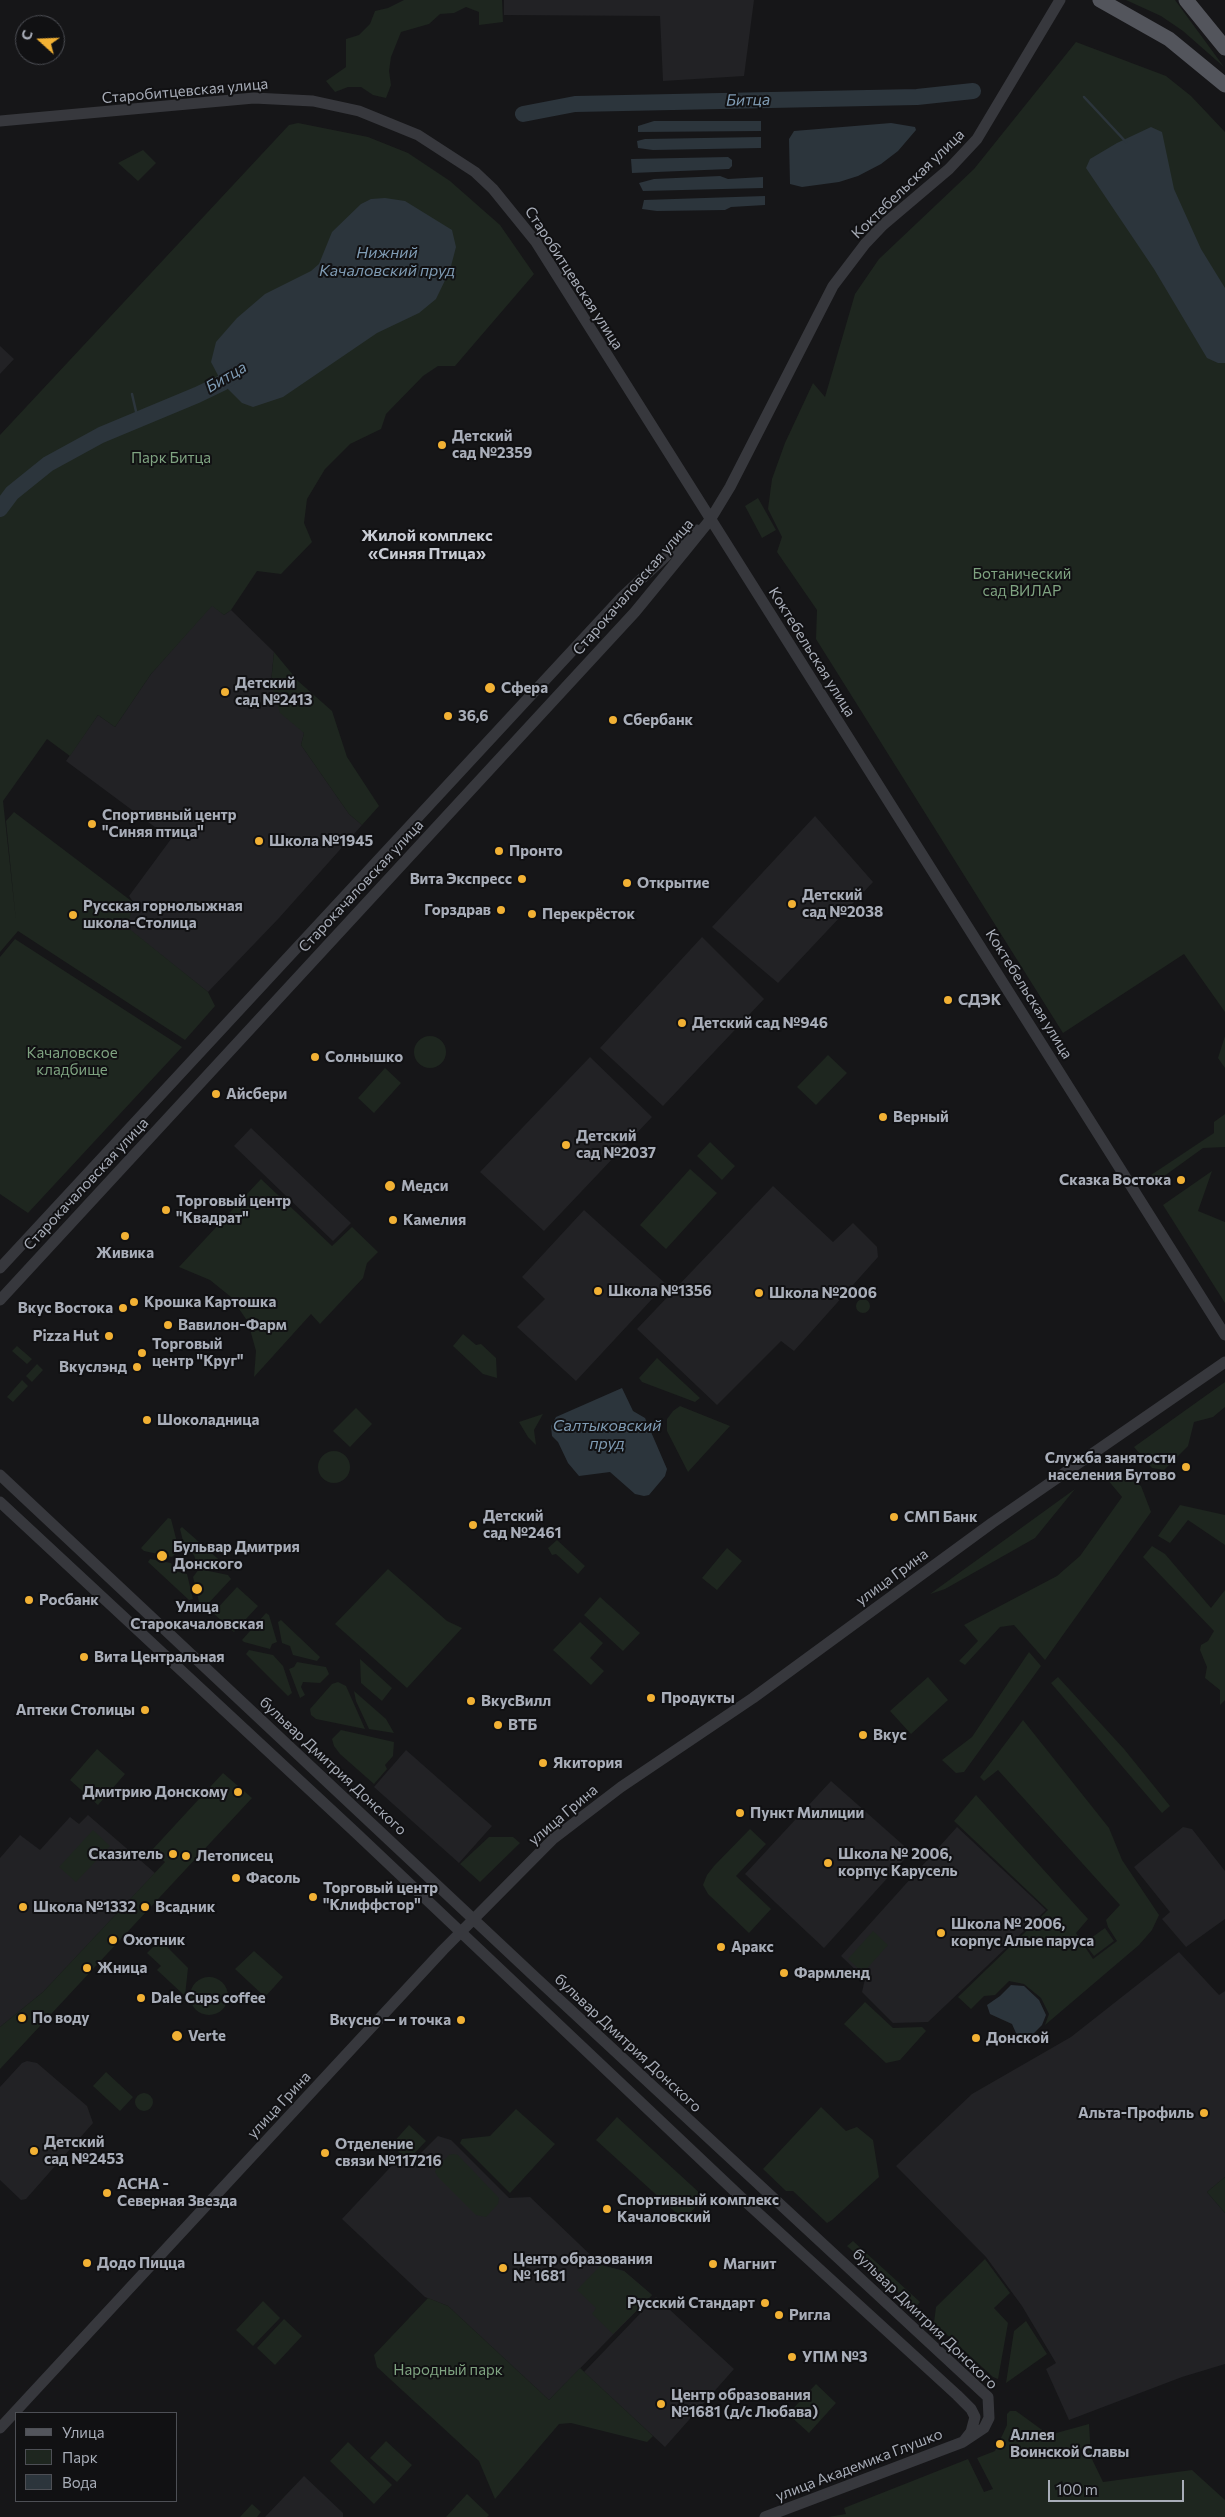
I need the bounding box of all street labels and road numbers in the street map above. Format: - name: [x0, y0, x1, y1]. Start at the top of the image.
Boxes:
- street label: Старобитцевская улица: [101, 75, 269, 107]
- street label: Коктебельская улица: [848, 126, 968, 242]
- street label: Старобитцевская улица: [521, 203, 627, 353]
- street label: Старокачаловская улица: [569, 515, 697, 659]
- street label: Коктебельская улица: [765, 584, 859, 720]
- street label: Старокачаловская улица: [295, 816, 427, 956]
- street label: Коктебельская улица: [982, 926, 1076, 1062]
- street label: Старокачаловская улица: [20, 1114, 152, 1254]
- street label: улица Грина: [852, 1545, 932, 1609]
- street label: бульвар Дмитрия Донского: [256, 1693, 410, 1839]
- street label: улица Грина: [525, 1781, 601, 1849]
- street label: бульвар Дмитрия Донского: [551, 1970, 705, 2116]
- street label: улица Грина: [243, 2068, 315, 2142]
- street label: бульвар Дмитрия Донского: [849, 2245, 1001, 2393]
- street label: улица Академика Глушко: [773, 2425, 945, 2505]

